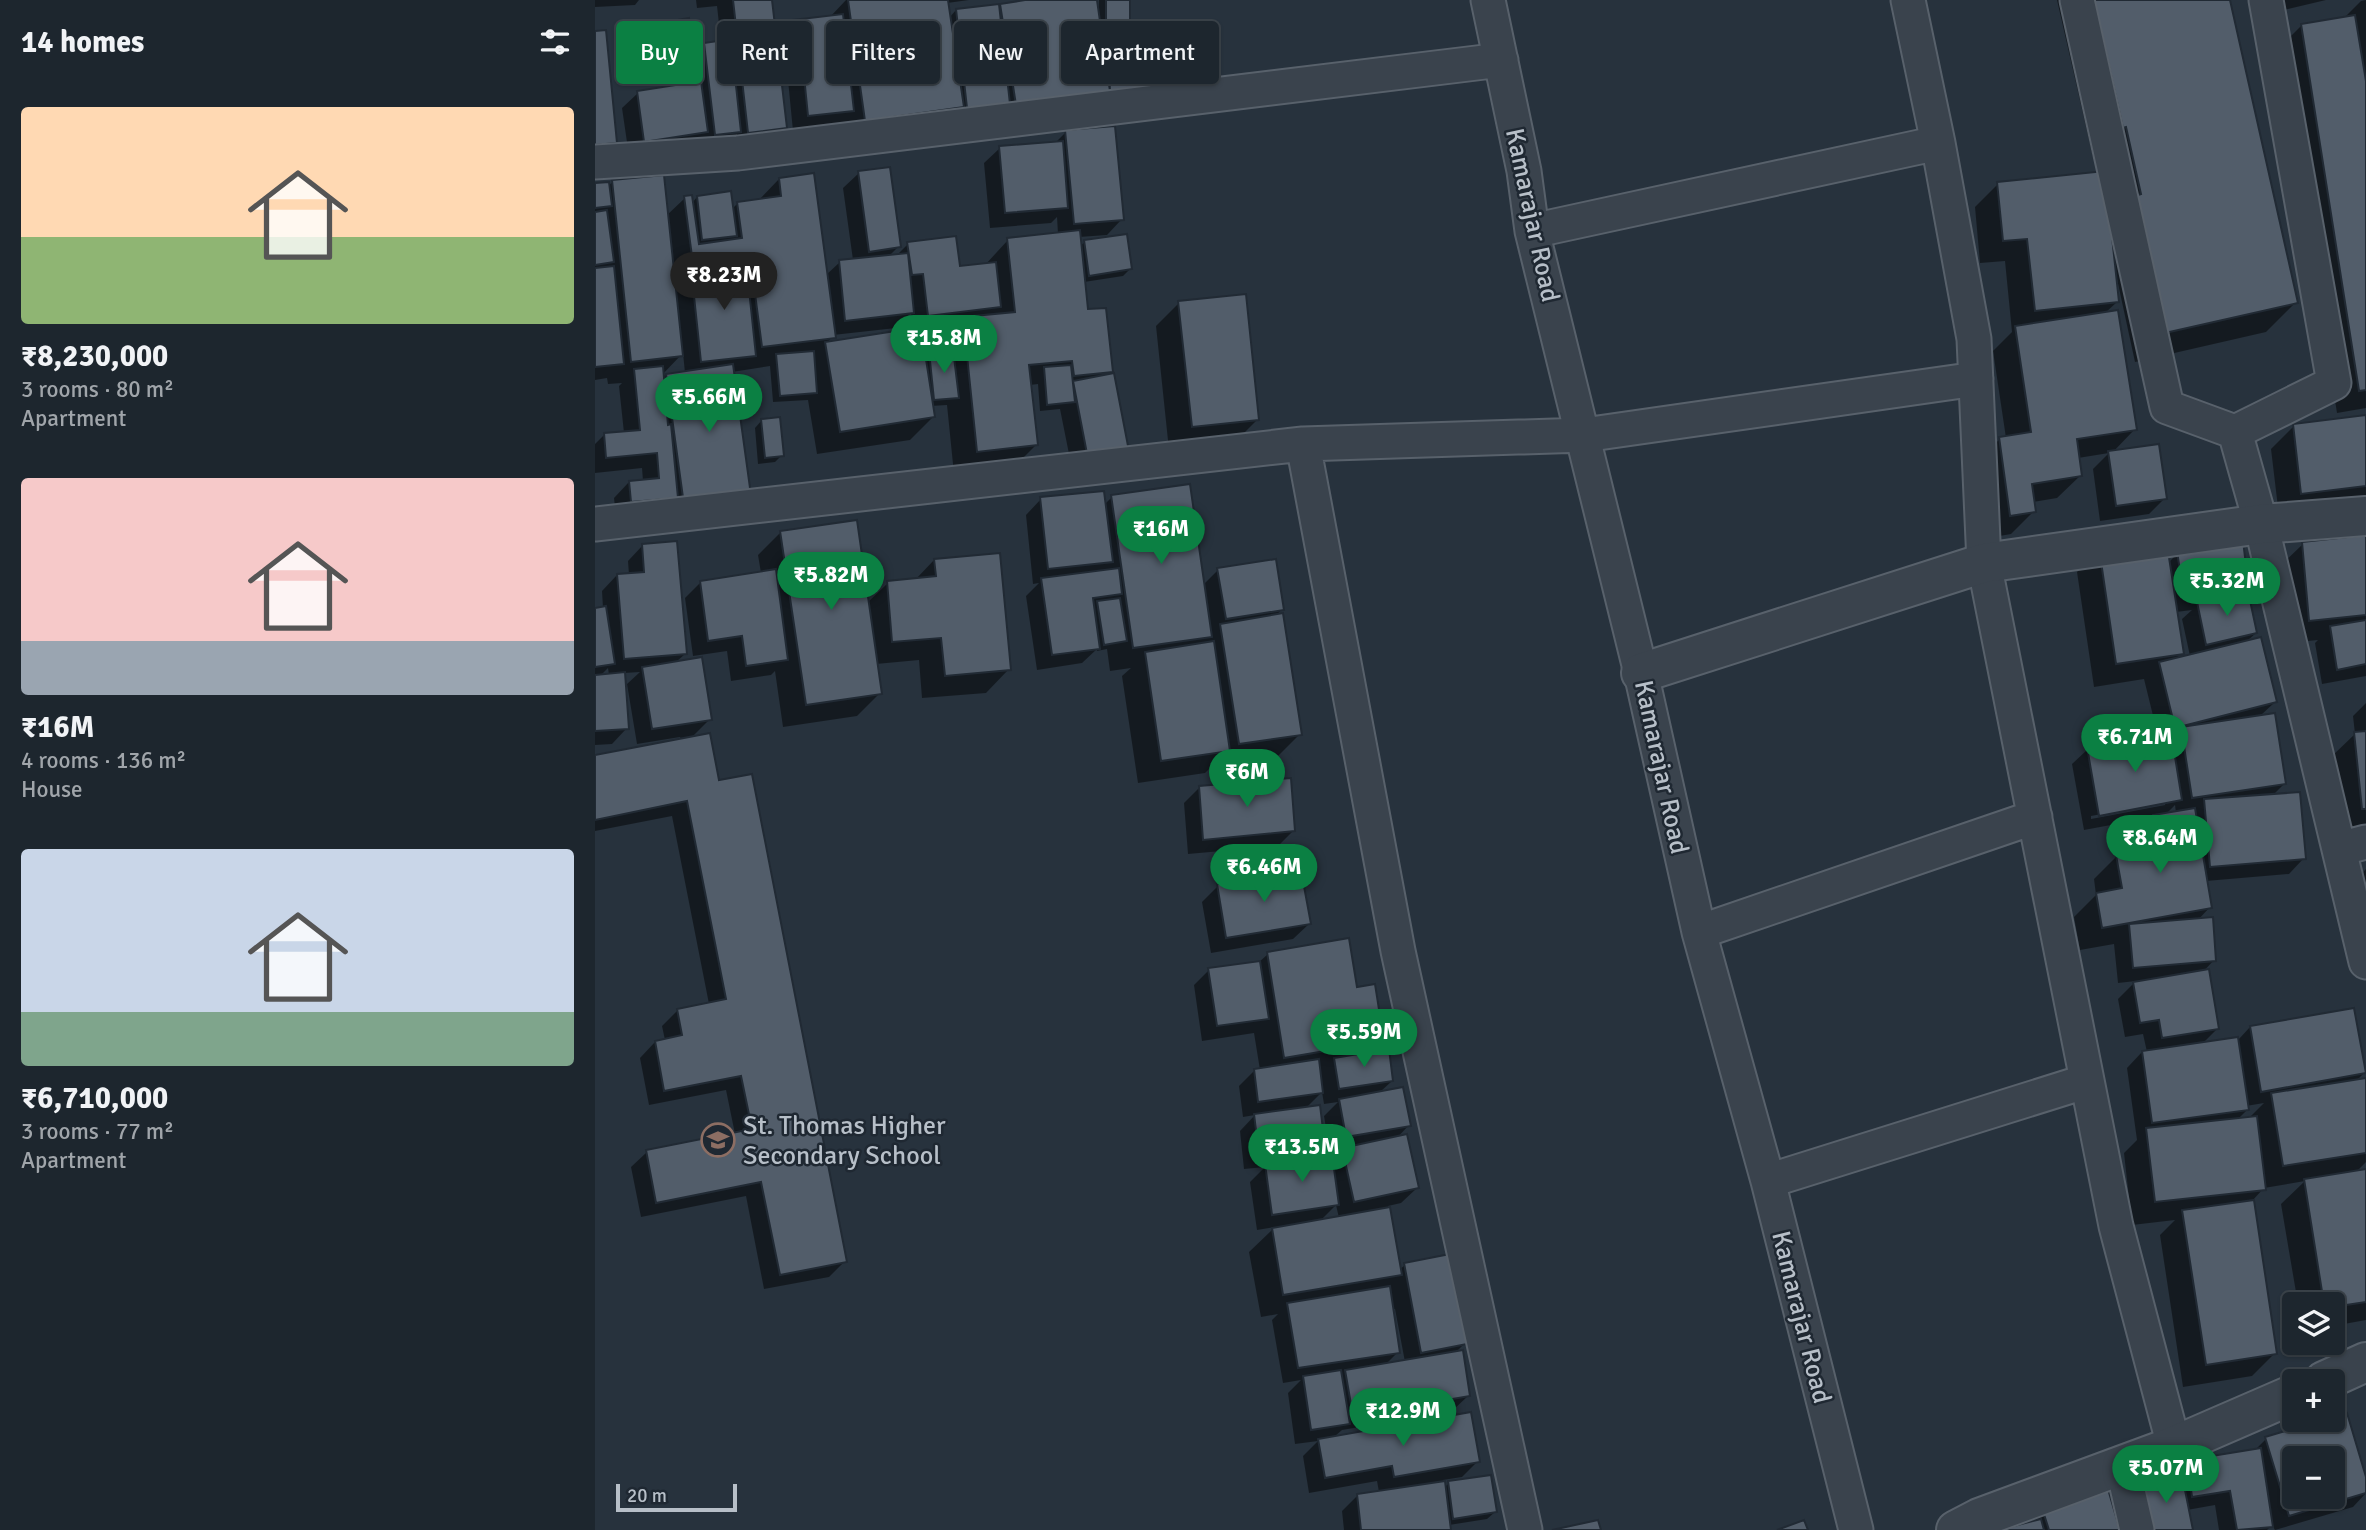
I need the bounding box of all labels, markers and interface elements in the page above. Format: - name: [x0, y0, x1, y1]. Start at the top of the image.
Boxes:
- chip: Buy: [616, 21, 703, 84]
- chip: Rent: [717, 21, 812, 84]
- chip: Filters: [826, 21, 940, 84]
- chip: New: [954, 21, 1047, 84]
- chip: Apartment: [1061, 21, 1219, 84]
- icon: filters: [536, 23, 574, 61]
- text: 14 homes: [21, 24, 144, 61]
- street label: Kamarajar Road: [1498, 126, 1566, 305]
- icon: home: [235, 152, 361, 278]
- pin: ₹8.23M: [667, 252, 781, 312]
- text: ₹8.23M: [686, 260, 762, 289]
- pin: ₹15.8M: [887, 316, 1001, 375]
- text: ₹15.8M: [906, 323, 982, 352]
- text: ₹8,230,000: [21, 338, 168, 375]
- pin: ₹5.66M: [652, 374, 766, 434]
- text: 3 rooms · 80 m²: [21, 375, 174, 404]
- text: ₹5.66M: [671, 382, 747, 411]
- text: Apartment: [21, 404, 126, 433]
- pin: ₹16M: [1120, 506, 1202, 566]
- text: ₹16M: [1133, 514, 1189, 543]
- icon: home: [235, 523, 361, 649]
- pin: ₹5.82M: [774, 552, 888, 612]
- pin: ₹5.32M: [2170, 558, 2284, 618]
- text: ₹5.82M: [793, 560, 869, 589]
- text: ₹5.32M: [2189, 566, 2265, 595]
- street label: Kamarajar Road: [1627, 678, 1695, 857]
- text: ₹16M: [21, 709, 95, 746]
- pin: ₹6.71M: [2078, 714, 2192, 774]
- text: ₹6.71M: [2097, 722, 2173, 751]
- text: 4 rooms · 136 m²: [21, 746, 186, 775]
- pin: ₹6M: [1213, 750, 1281, 809]
- text: ₹6M: [1225, 757, 1269, 786]
- text: House: [21, 775, 83, 804]
- pin: ₹8.64M: [2103, 816, 2217, 875]
- text: ₹8.64M: [2122, 823, 2198, 852]
- pin: ₹6.46M: [1207, 844, 1321, 904]
- text: ₹6.46M: [1226, 852, 1302, 881]
- icon: home: [235, 894, 361, 1020]
- pin: ₹5.59M: [1307, 1010, 1421, 1069]
- text: ₹5.59M: [1326, 1017, 1402, 1046]
- text: ₹6,710,000: [21, 1080, 168, 1117]
- place label: St. Thomas Higher Secondary School: [743, 1110, 946, 1172]
- text: 3 rooms · 77 m²: [21, 1117, 174, 1146]
- school or university icon: St. Thomas Higher Secondary School: [699, 1121, 737, 1159]
- pin: ₹13.5M: [1245, 1124, 1359, 1184]
- text: ₹13.5M: [1264, 1132, 1340, 1161]
- text: Apartment: [21, 1146, 126, 1175]
- street label: Kamarajar Road: [1764, 1228, 1838, 1407]
- map controls: [2282, 1292, 2345, 1509]
- button: layers: [2282, 1292, 2345, 1355]
- button: +: [2282, 1369, 2345, 1432]
- pin: ₹12.9M: [1346, 1388, 1460, 1448]
- text: ₹12.9M: [1365, 1396, 1441, 1425]
- pin: ₹5.07M: [2109, 1446, 2223, 1505]
- button: −: [2282, 1446, 2345, 1509]
- text: ₹5.07M: [2128, 1453, 2204, 1482]
- scale bar: [616, 1481, 737, 1513]
- text: 20 m: [627, 1484, 667, 1508]

